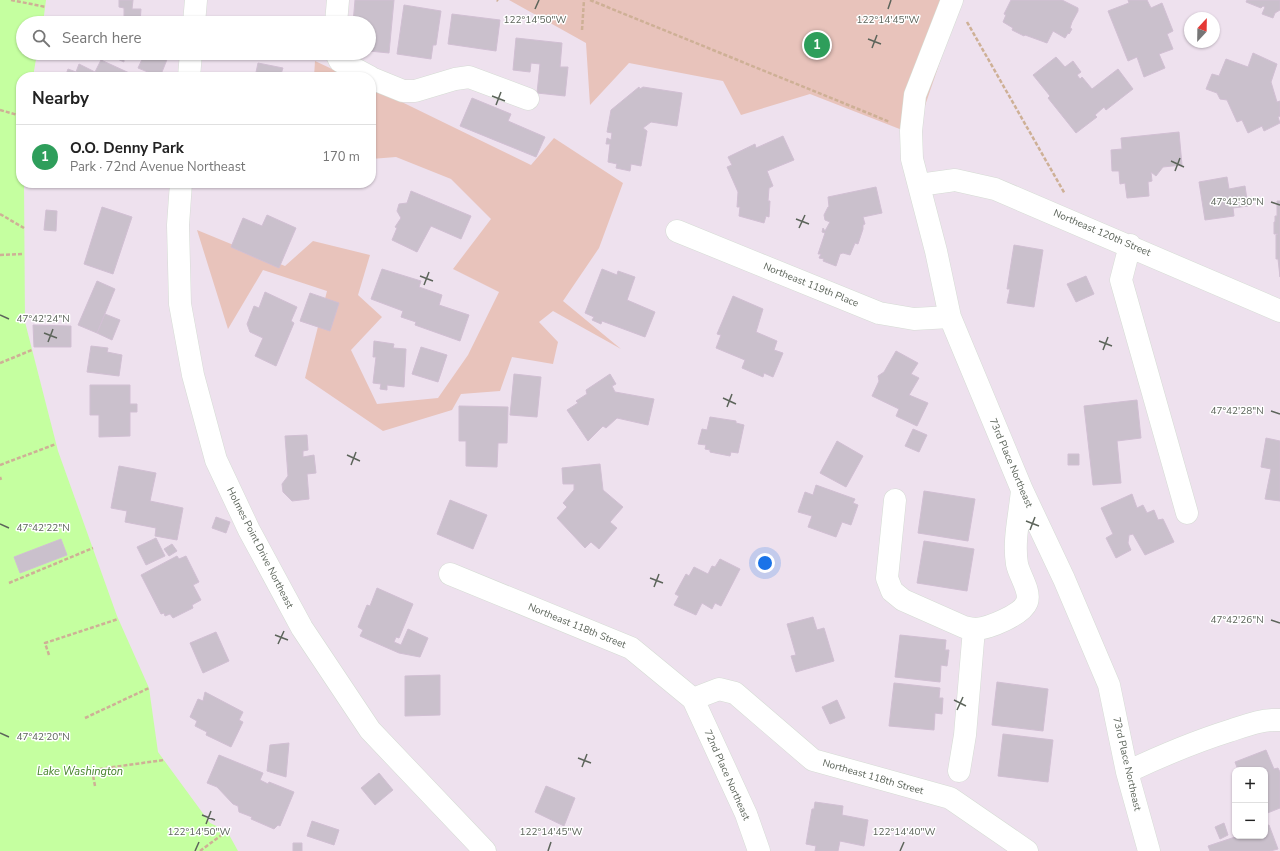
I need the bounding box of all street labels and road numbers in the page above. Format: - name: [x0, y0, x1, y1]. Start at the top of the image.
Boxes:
- street label: Northeast 120th Street: [1051, 206, 1153, 260]
- street label: Northeast 119th Place: [761, 259, 861, 311]
- street label: 73rd Place Northeast: [986, 416, 1036, 510]
- street label: Holmes Point Drive Northeast: [223, 485, 297, 611]
- street label: Northeast 118th Street: [526, 600, 629, 652]
- street label: 73rd Place Northeast: [1109, 716, 1145, 813]
- street label: 72nd Place Northeast: [701, 727, 754, 823]
- street label: Northeast 118th Street: [821, 756, 926, 798]

